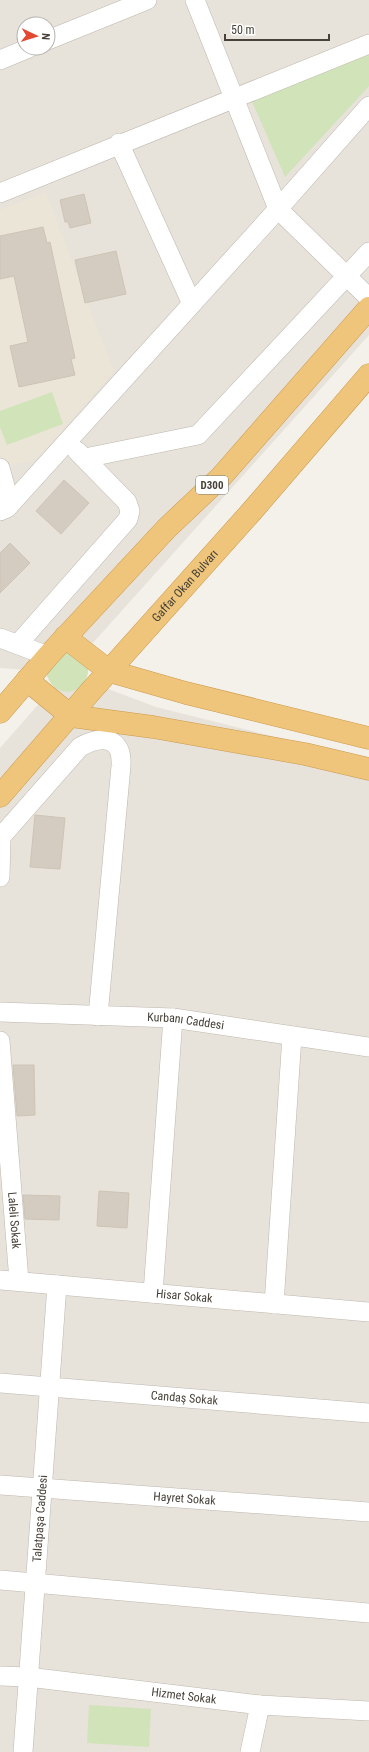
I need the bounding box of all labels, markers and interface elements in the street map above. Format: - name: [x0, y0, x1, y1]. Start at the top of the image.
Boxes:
- north arrow: [16, 16, 56, 56]
- scale bar: [225, 16, 329, 42]
- text: 50 m: [231, 23, 255, 37]
- text: N: [39, 33, 52, 41]
- road number: D300: [196, 476, 228, 494]
- street label: Gaffar Okan Bulvarı: [149, 547, 221, 625]
- street label: Kurbanı Caddesi: [147, 1010, 225, 1032]
- street label: Laleli Sokak: [5, 1191, 23, 1250]
- street label: Hisar Sokak: [155, 1287, 214, 1305]
- street label: Candaş Sokak: [150, 1388, 219, 1408]
- street label: Talatpaşa Caddesi: [30, 1475, 50, 1563]
- street label: Hayret Sokak: [153, 1489, 217, 1508]
- street label: Hizmet Sokak: [151, 1685, 218, 1707]

